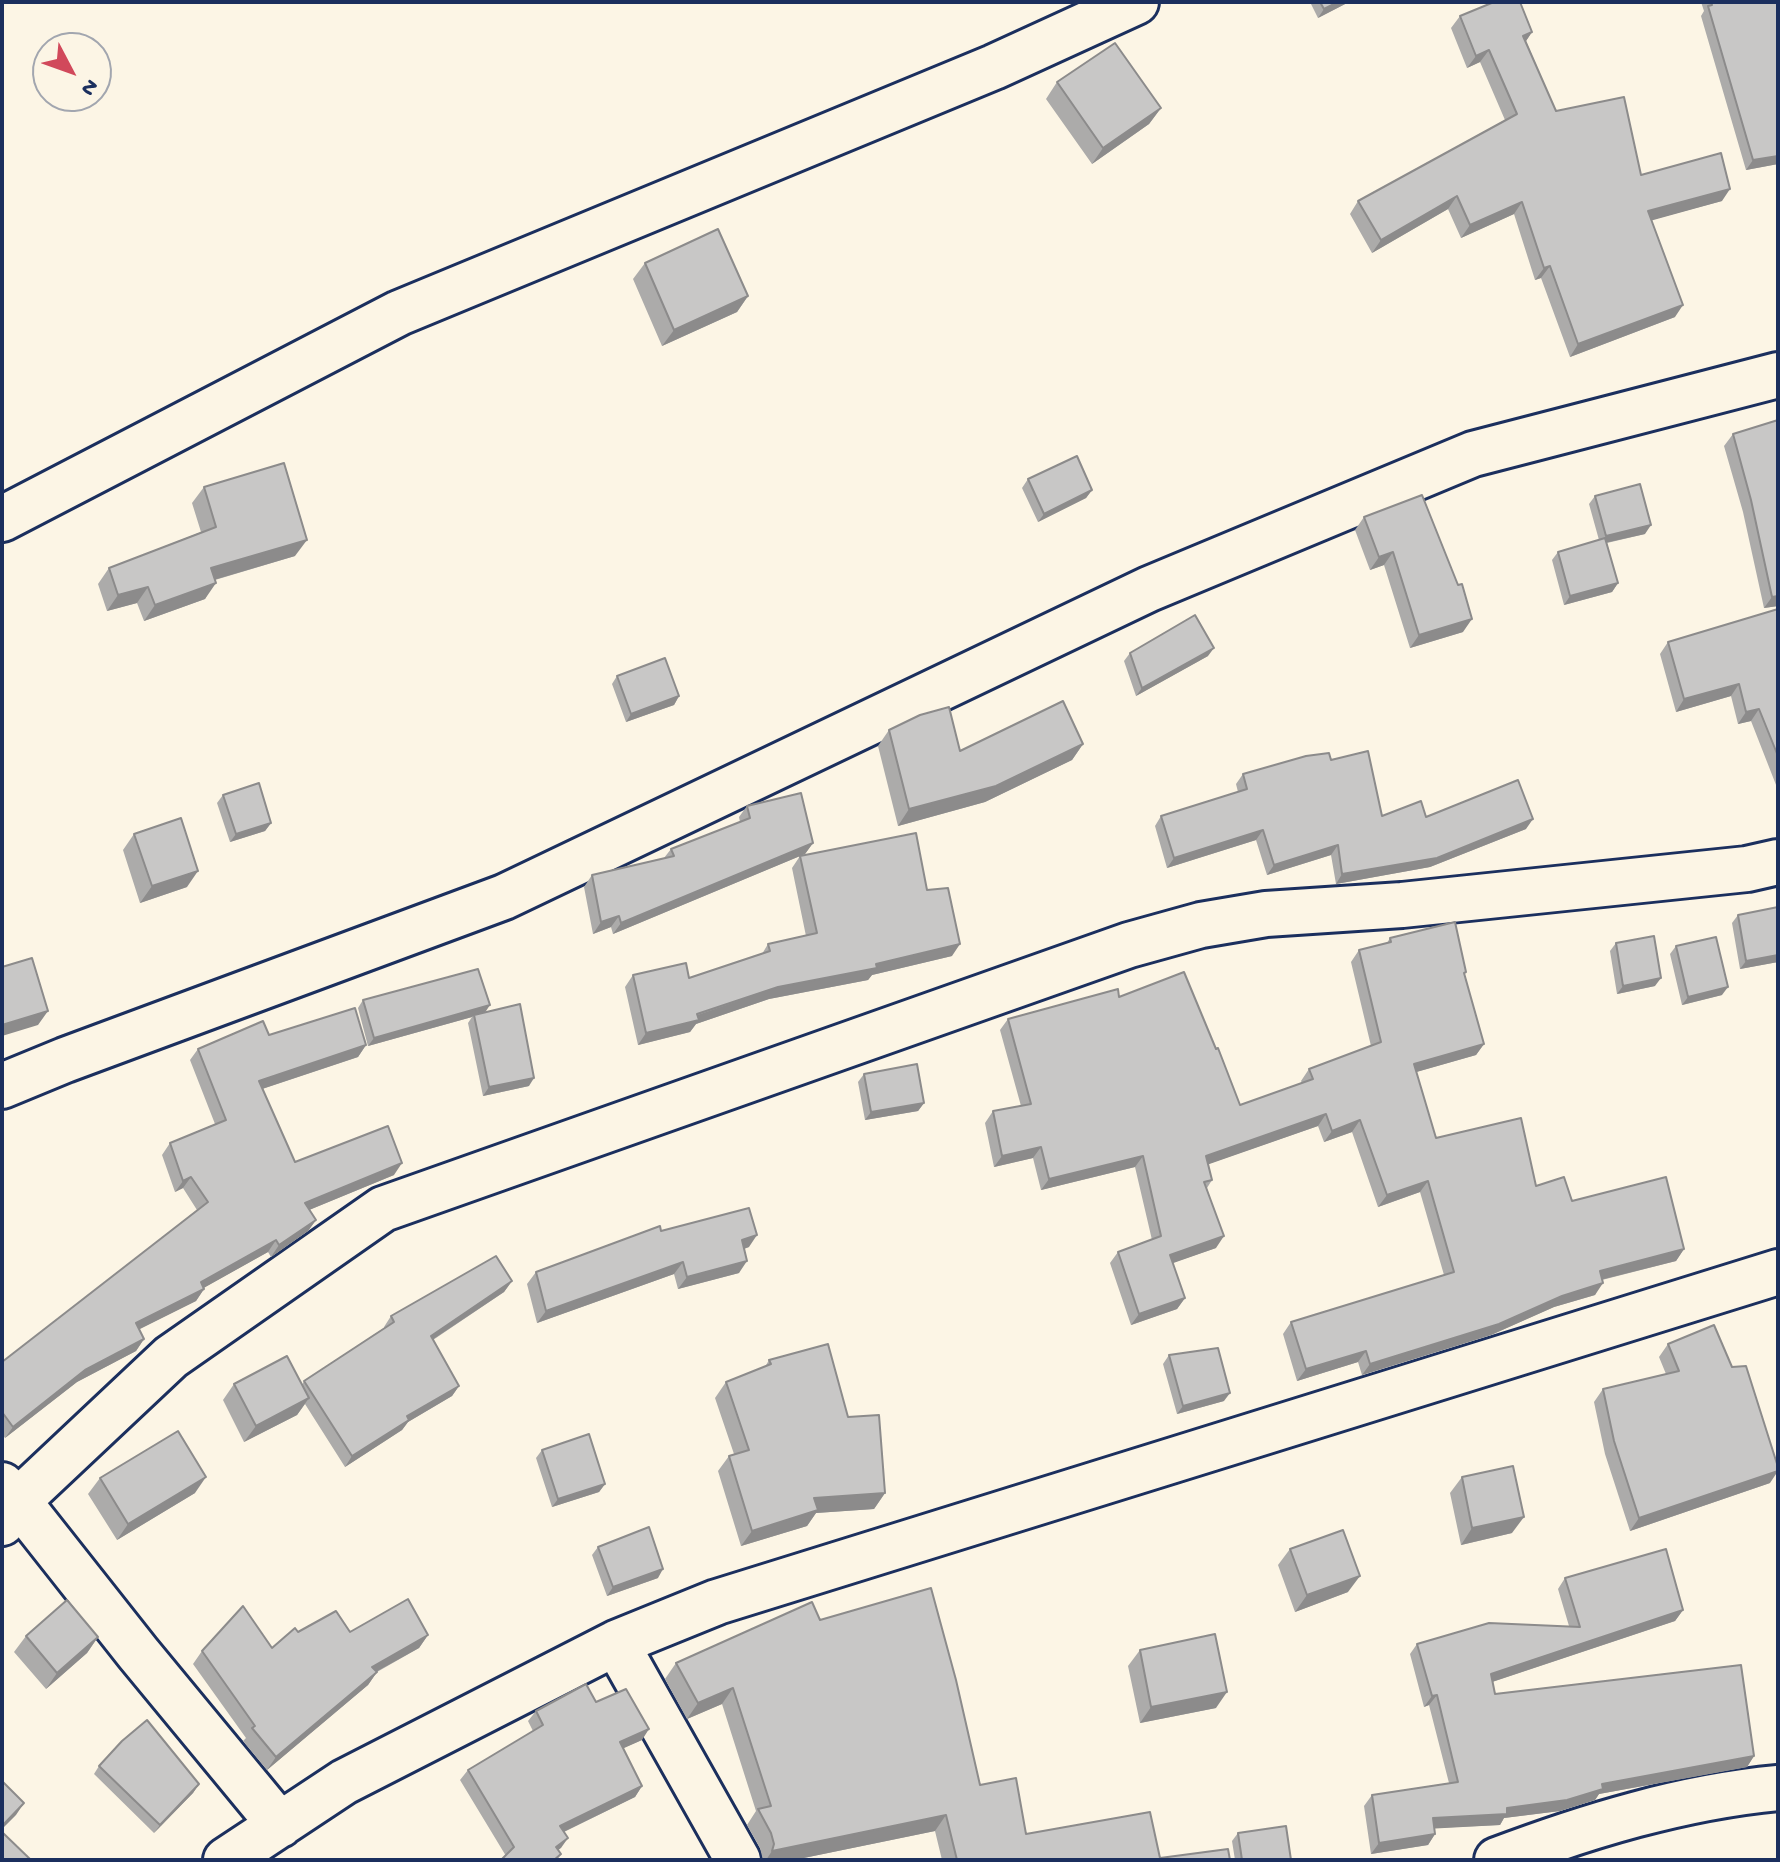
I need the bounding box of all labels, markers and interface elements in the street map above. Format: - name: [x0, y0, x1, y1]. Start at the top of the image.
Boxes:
- north arrow: [32, 32, 112, 112]
- text: N: [74, 72, 103, 100]

